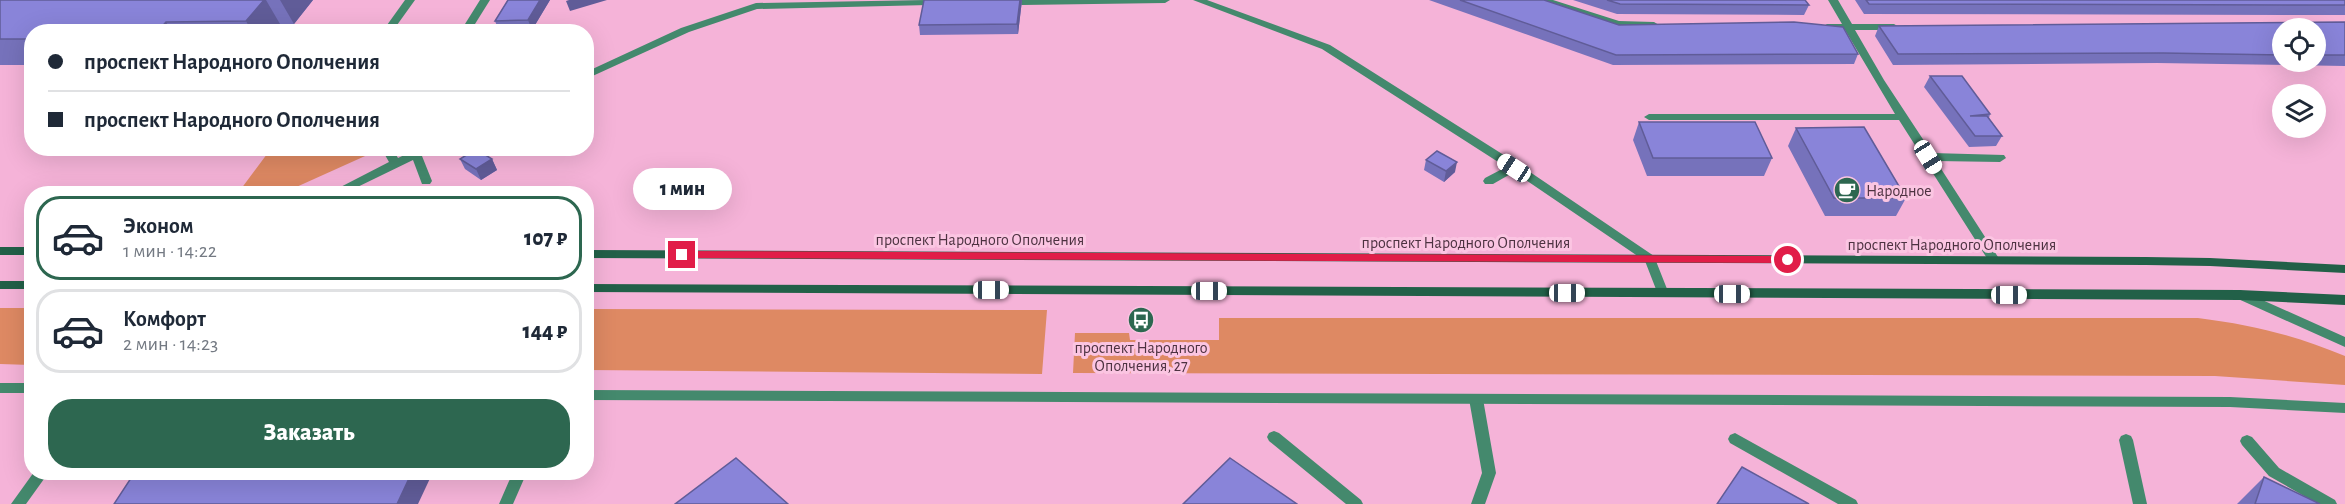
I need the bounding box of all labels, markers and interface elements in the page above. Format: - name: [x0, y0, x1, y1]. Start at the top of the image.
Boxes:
- map controls: [2272, 18, 2326, 138]
- button: locate: [2272, 18, 2326, 72]
- text: проспект Народного Ополчения: [84, 51, 380, 73]
- button: layers: [2272, 84, 2326, 138]
- text: проспект Народного Ополчения: [84, 109, 380, 131]
- car: [1911, 137, 1945, 177]
- car: [1494, 151, 1534, 185]
- callout: 1 мин: [632, 168, 732, 210]
- cafe icon: Народное: [1832, 175, 1862, 205]
- text: 1 мин: [660, 179, 705, 199]
- place label: Народное: [1866, 183, 1932, 199]
- icon: car: [51, 211, 105, 265]
- text: Эконом: [123, 215, 194, 237]
- text: 107 ₽: [524, 227, 567, 249]
- street label: проспект Народного Ополчения: [876, 232, 1084, 248]
- street label: проспект Народного Ополчения: [1362, 235, 1570, 251]
- street label: проспект Народного Ополчения: [1848, 237, 2056, 253]
- text: 1 мин · 14:22: [123, 241, 217, 261]
- route end: [668, 241, 695, 268]
- route start: [1774, 246, 1801, 273]
- car: [973, 281, 1009, 299]
- car: [1191, 282, 1227, 300]
- car: [1549, 284, 1585, 302]
- car: [1714, 285, 1750, 303]
- car: [1991, 286, 2027, 304]
- icon: car: [51, 304, 105, 358]
- bus stop icon: проспект Народного Ополчения, 27: [1126, 305, 1156, 335]
- text: Комфорт: [123, 308, 206, 330]
- text: 144 ₽: [523, 320, 567, 342]
- text: 2 мин · 14:23: [123, 334, 218, 354]
- place label: проспект Народного Ополчения, 27: [1074, 340, 1208, 374]
- button: Заказать: [48, 399, 570, 468]

